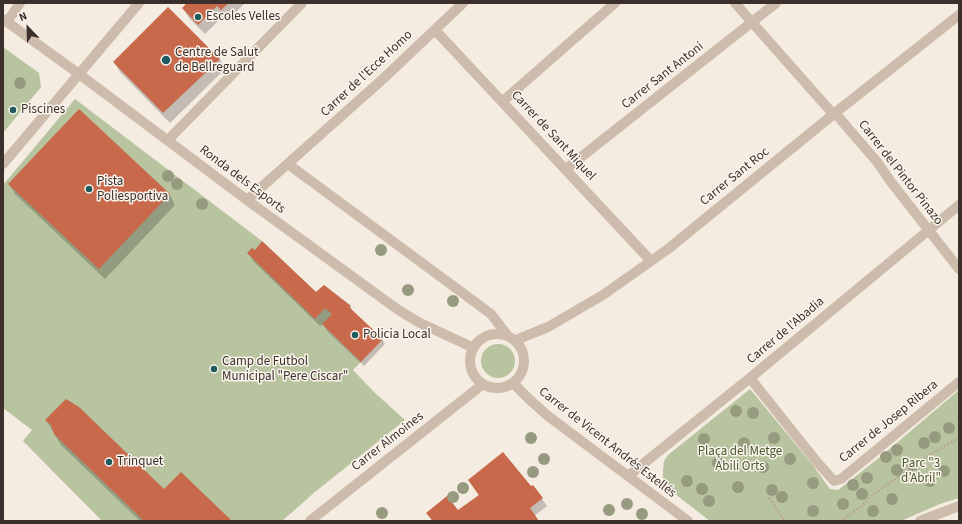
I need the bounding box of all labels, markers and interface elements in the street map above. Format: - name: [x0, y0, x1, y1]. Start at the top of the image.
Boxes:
- north arrow: [8, 8, 48, 48]
- text: N: [17, 8, 29, 25]
- place label: Escoles Velles: [206, 9, 280, 25]
- marker: Escoles Velles: [193, 12, 203, 22]
- street label: Carrer de l'Ecce Homo: [318, 27, 416, 121]
- street label: Carrer Sant Antoni: [619, 39, 707, 113]
- place label: Centre de Salut de Bellreguard: [175, 45, 258, 76]
- marker: Centre de Salut de Bellreguard: [160, 54, 172, 66]
- street label: Carrer de Sant Miquel: [507, 88, 599, 184]
- place label: Piscines: [21, 102, 65, 118]
- marker: Piscines: [8, 105, 18, 115]
- street label: Carrer del Pintor Pinazo: [854, 117, 946, 229]
- street label: Ronda dels Esports: [196, 143, 288, 217]
- street label: Carrer Sant Roc: [697, 144, 773, 210]
- place label: Pista Poliesportiva: [97, 174, 168, 205]
- marker: Pista Poliesportiva: [84, 184, 94, 194]
- street label: Carrer de l'Abadia: [744, 294, 828, 368]
- place label: Policia Local: [363, 327, 431, 343]
- marker: Policia Local: [350, 330, 360, 340]
- place label: Camp de Futbol Municipal "Pere Ciscar": [222, 354, 348, 385]
- marker: Camp de Futbol Municipal "Pere Ciscar": [209, 364, 219, 374]
- street label: Carrer de Josep Ribera: [836, 377, 942, 467]
- street label: Carrer de Vicent Andrés Estellés: [535, 384, 679, 502]
- street label: Carrer Almoines: [349, 409, 427, 475]
- park label: Plaça del Metge Abili Orts: [698, 444, 782, 475]
- place label: Trinquet: [117, 454, 163, 470]
- park label: Parc "3 d’Abril": [901, 456, 941, 487]
- marker: Trinquet: [104, 457, 114, 467]

